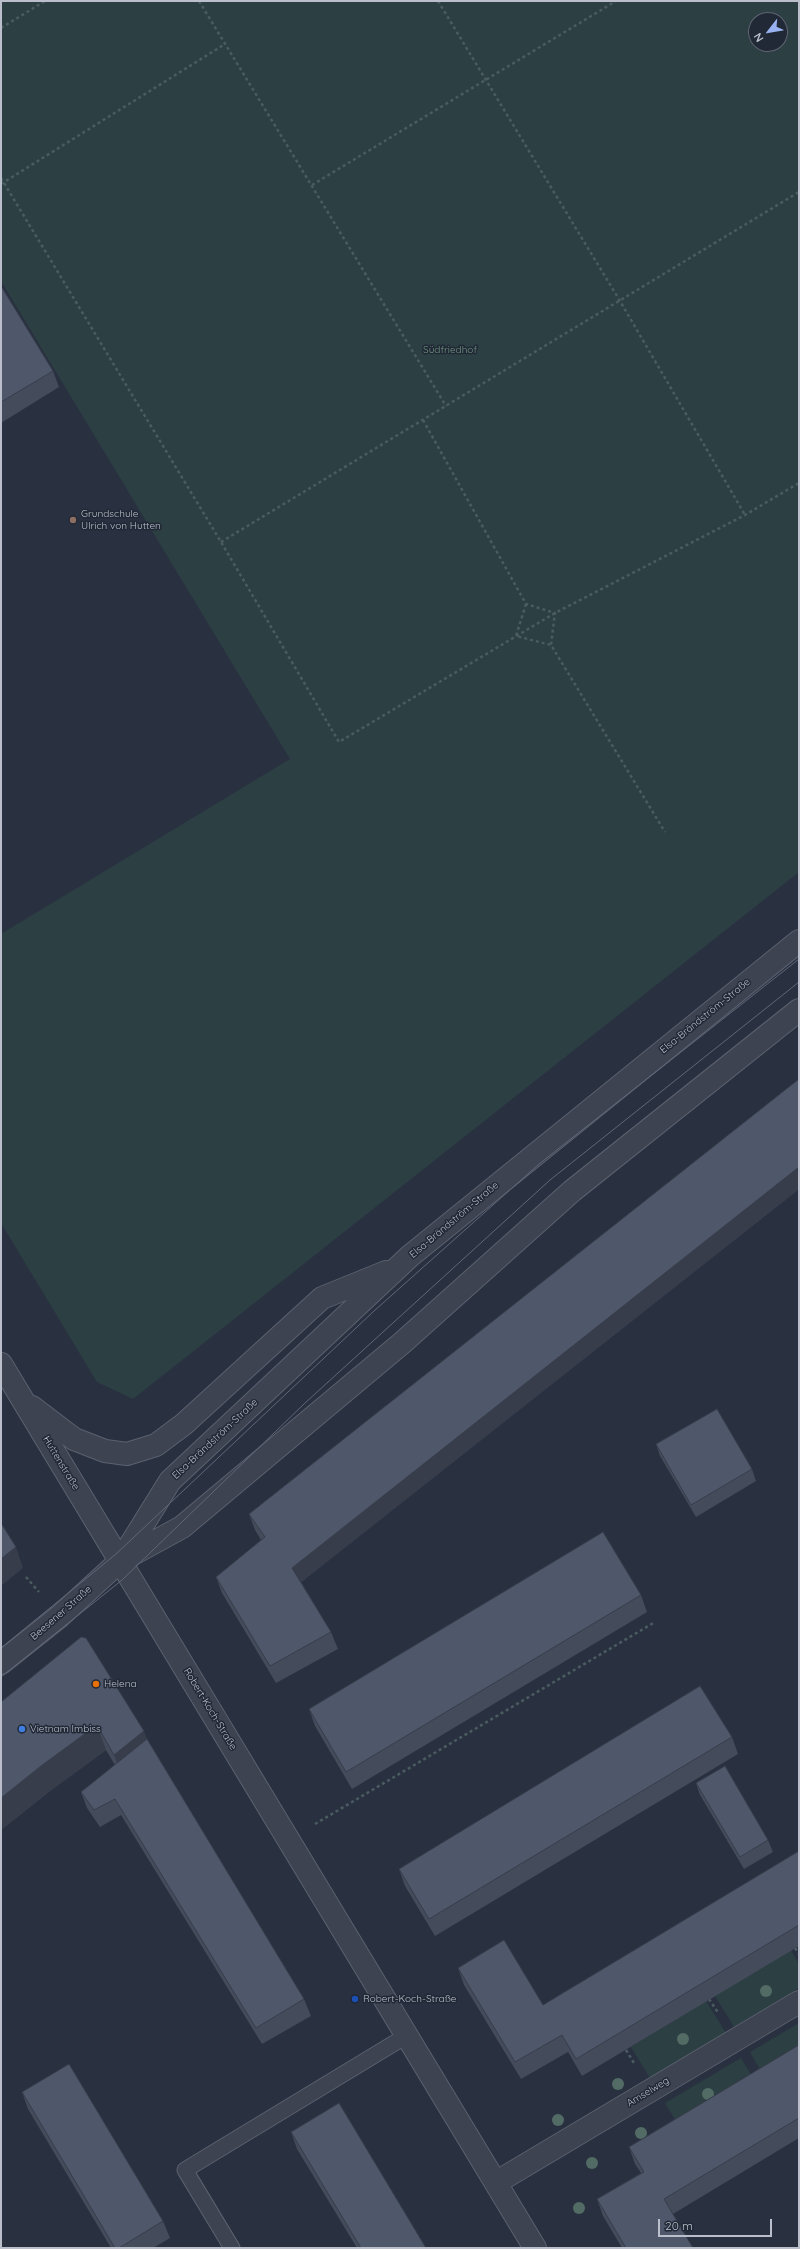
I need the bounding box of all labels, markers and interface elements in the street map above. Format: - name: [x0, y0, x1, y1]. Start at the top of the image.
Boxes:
- north arrow: [748, 12, 788, 52]
- text: N: [750, 31, 767, 45]
- park label: Südfriedhof: [423, 344, 477, 356]
- place label: Grundschule Ulrich von Hutten: [81, 508, 161, 532]
- marker: Grundschule Ulrich von Hutten: [68, 515, 78, 525]
- street label: Elsa-Brändström-Straße: [658, 976, 752, 1056]
- street label: Elsa-Brändström-Straße: [407, 1179, 501, 1261]
- street label: Elsa-Brändström-Straße: [170, 1396, 260, 1482]
- street label: Huttenstraße: [40, 1434, 82, 1492]
- street label: Beesener Straße: [28, 1583, 94, 1643]
- street label: Robert-Koch-Straße: [181, 1666, 239, 1752]
- place label: Helena: [104, 1678, 137, 1690]
- marker: Helena: [91, 1679, 101, 1689]
- place label: Vietnam Imbiss: [30, 1723, 101, 1735]
- marker: Vietnam Imbiss: [17, 1724, 27, 1734]
- place label: Robert-Koch-Straße: [363, 1993, 456, 2005]
- marker: Robert-Koch-Straße: [350, 1994, 360, 2004]
- street label: Amselweg: [625, 2075, 671, 2109]
- scale bar: [660, 2211, 774, 2237]
- text: 20 m: [665, 2218, 693, 2233]

